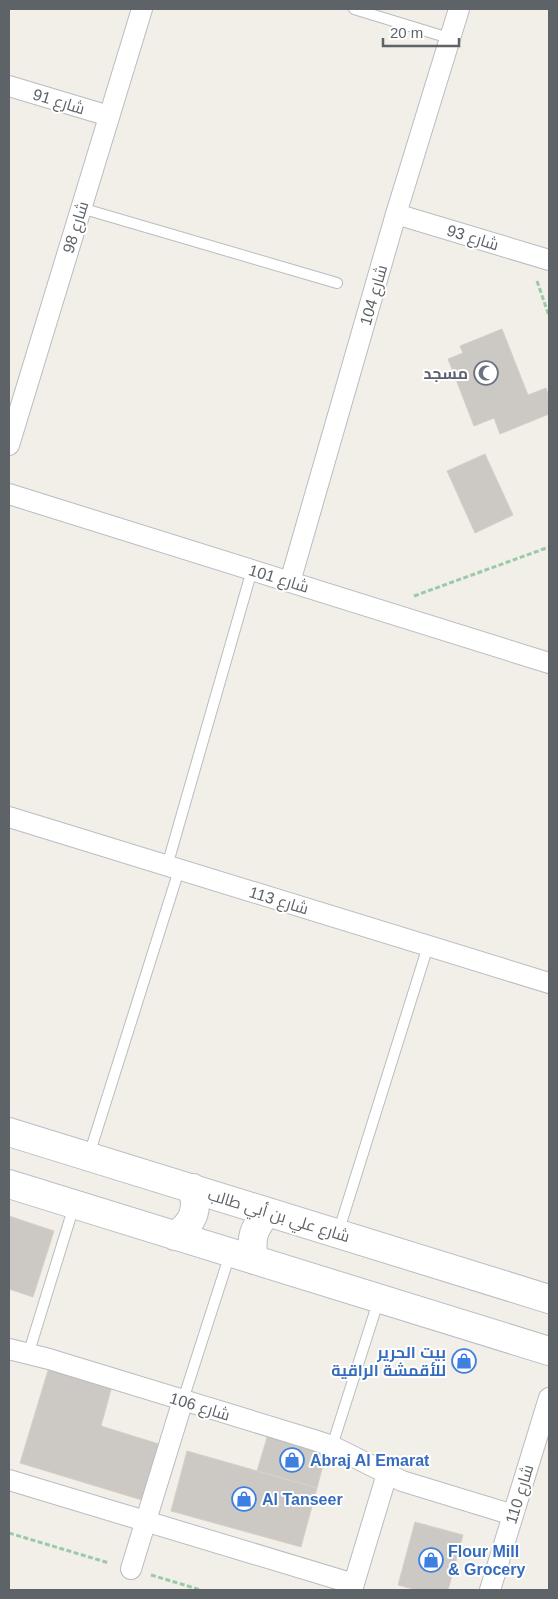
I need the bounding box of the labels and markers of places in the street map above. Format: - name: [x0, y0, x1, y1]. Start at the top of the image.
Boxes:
- mosque icon: مسجد: [473, 360, 499, 386]
- place label: مسجد: [424, 365, 468, 382]
- place label: بيت الحرير للأقمشة الراقية: [331, 1344, 446, 1380]
- shop icon: بيت الحرير للأقمشة الراقية: [451, 1348, 477, 1374]
- shop icon: Abraj Al Emarat: [279, 1447, 305, 1473]
- place label: Abraj Al Emarat: [310, 1452, 430, 1469]
- shop icon: Al Tanseer: [231, 1486, 257, 1512]
- place label: Al Tanseer: [262, 1491, 343, 1508]
- place label: Flour Mill & Grocery: [448, 1543, 525, 1578]
- shop icon: Flour Mill & Grocery: [418, 1547, 444, 1573]

